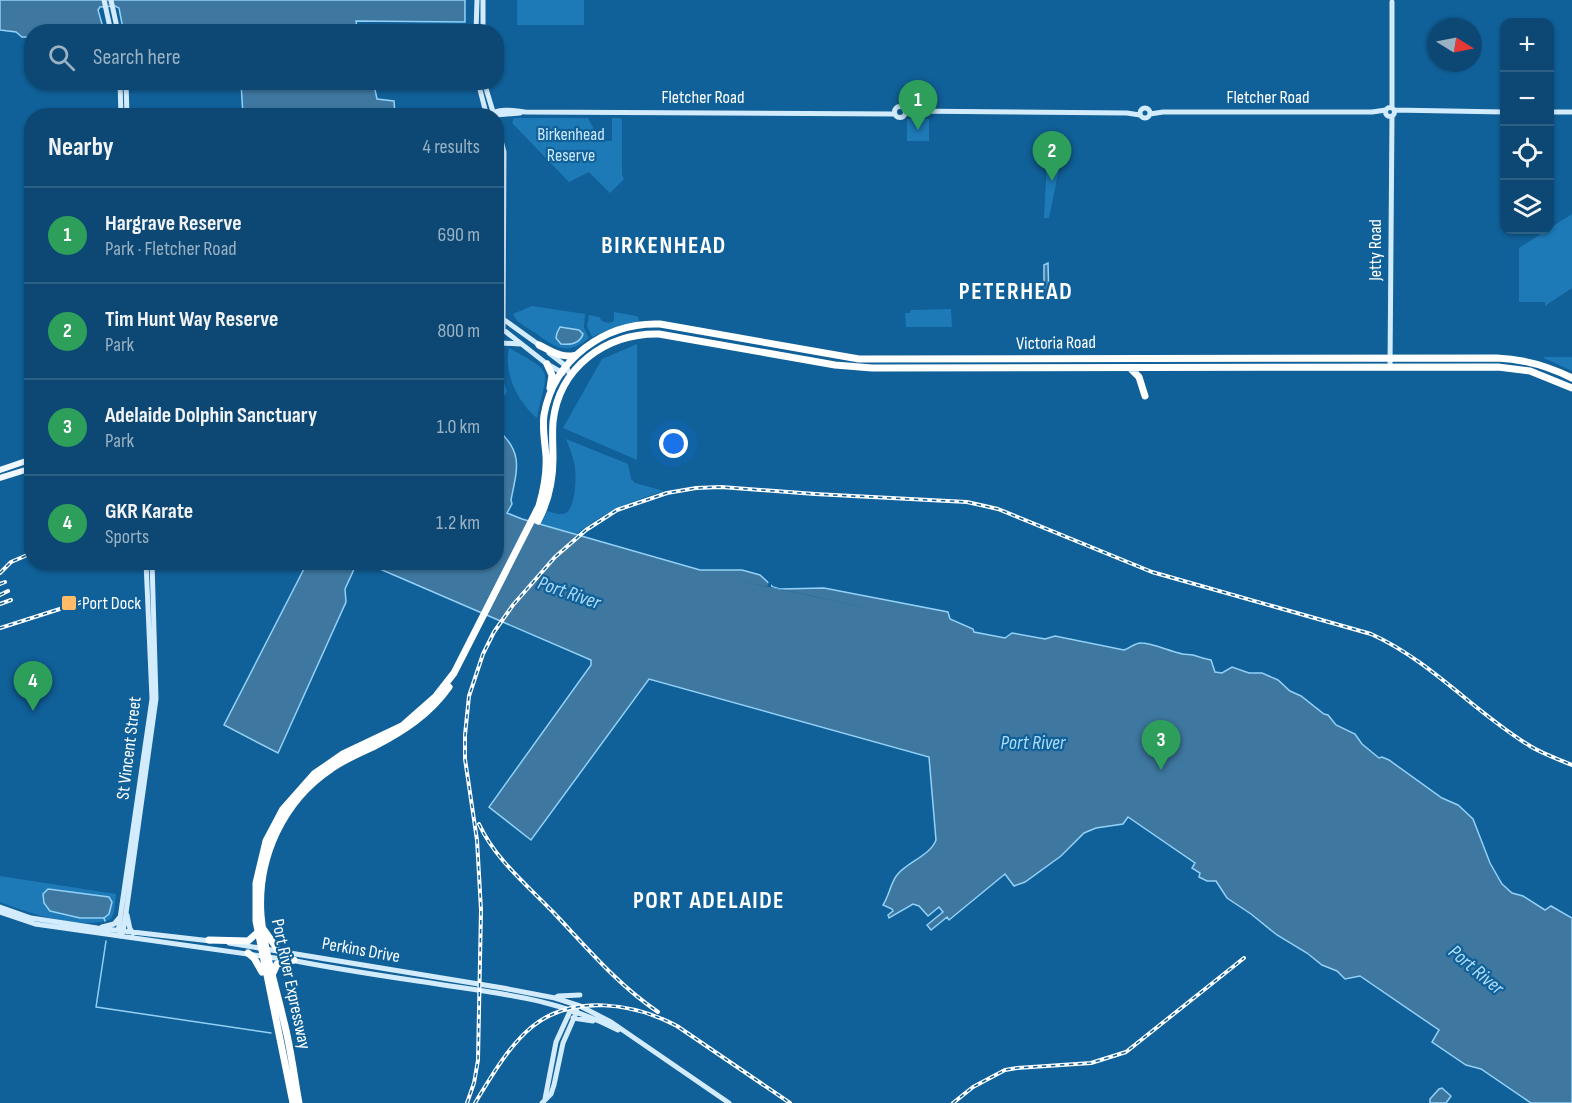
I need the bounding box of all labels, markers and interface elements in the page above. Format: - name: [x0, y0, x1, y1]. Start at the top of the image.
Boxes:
- north arrow: [1428, 18, 1482, 72]
- map controls: [1500, 18, 1554, 234]
- button: +: [1500, 18, 1554, 72]
- search box: [24, 24, 504, 90]
- icon: search: [45, 41, 78, 74]
- text: Search here: [93, 44, 180, 71]
- button: −: [1500, 72, 1554, 126]
- pin: 1: [898, 80, 938, 130]
- street label: Fletcher Road: [662, 87, 744, 108]
- street label: Fletcher Road: [1227, 87, 1309, 108]
- park label: Birkenhead Reserve: [537, 124, 605, 166]
- button: locate: [1500, 126, 1554, 180]
- text: Nearby: [48, 132, 114, 163]
- pin: 2: [1032, 132, 1072, 181]
- text: 4 results: [423, 135, 480, 159]
- button: layers: [1500, 180, 1554, 234]
- text: Hargrave Reserve: [105, 210, 242, 237]
- street label: Jetty Road: [1365, 219, 1386, 282]
- text: 1: [64, 223, 71, 247]
- text: 690 m: [438, 223, 480, 247]
- district label: BIRKENHEAD: [601, 231, 727, 260]
- text: Park · Fletcher Road: [105, 237, 237, 261]
- district label: PETERHEAD: [959, 277, 1073, 306]
- text: Tim Hunt Way Reserve: [105, 306, 278, 333]
- text: 2: [63, 319, 72, 343]
- text: 800 m: [437, 319, 480, 343]
- street label: Victoria Road: [1016, 332, 1096, 354]
- text: Park: [105, 333, 134, 357]
- text: Adelaide Dolphin Sanctuary: [105, 402, 317, 429]
- text: 3: [63, 415, 72, 439]
- text: 1.0 km: [437, 415, 480, 439]
- text: Park: [105, 429, 134, 453]
- your location: [659, 429, 688, 458]
- text: GKR Karate: [105, 498, 193, 525]
- text: 4: [63, 511, 72, 535]
- text: 1.2 km: [436, 511, 480, 535]
- text: Sports: [105, 525, 149, 549]
- water label: Port River: [534, 571, 605, 615]
- place label: Port Dock: [82, 593, 141, 614]
- marker: Port Dock: [60, 594, 78, 612]
- pin: 4: [14, 662, 52, 711]
- street label: St Vincent Street: [112, 695, 146, 801]
- pin: 3: [1142, 720, 1180, 770]
- water label: Port River: [1001, 731, 1067, 755]
- district label: PORT ADELAIDE: [633, 886, 785, 915]
- street label: Port River Expressway: [267, 917, 315, 1051]
- street label: Perkins Drive: [320, 933, 402, 967]
- water label: Port River: [1443, 940, 1510, 1001]

